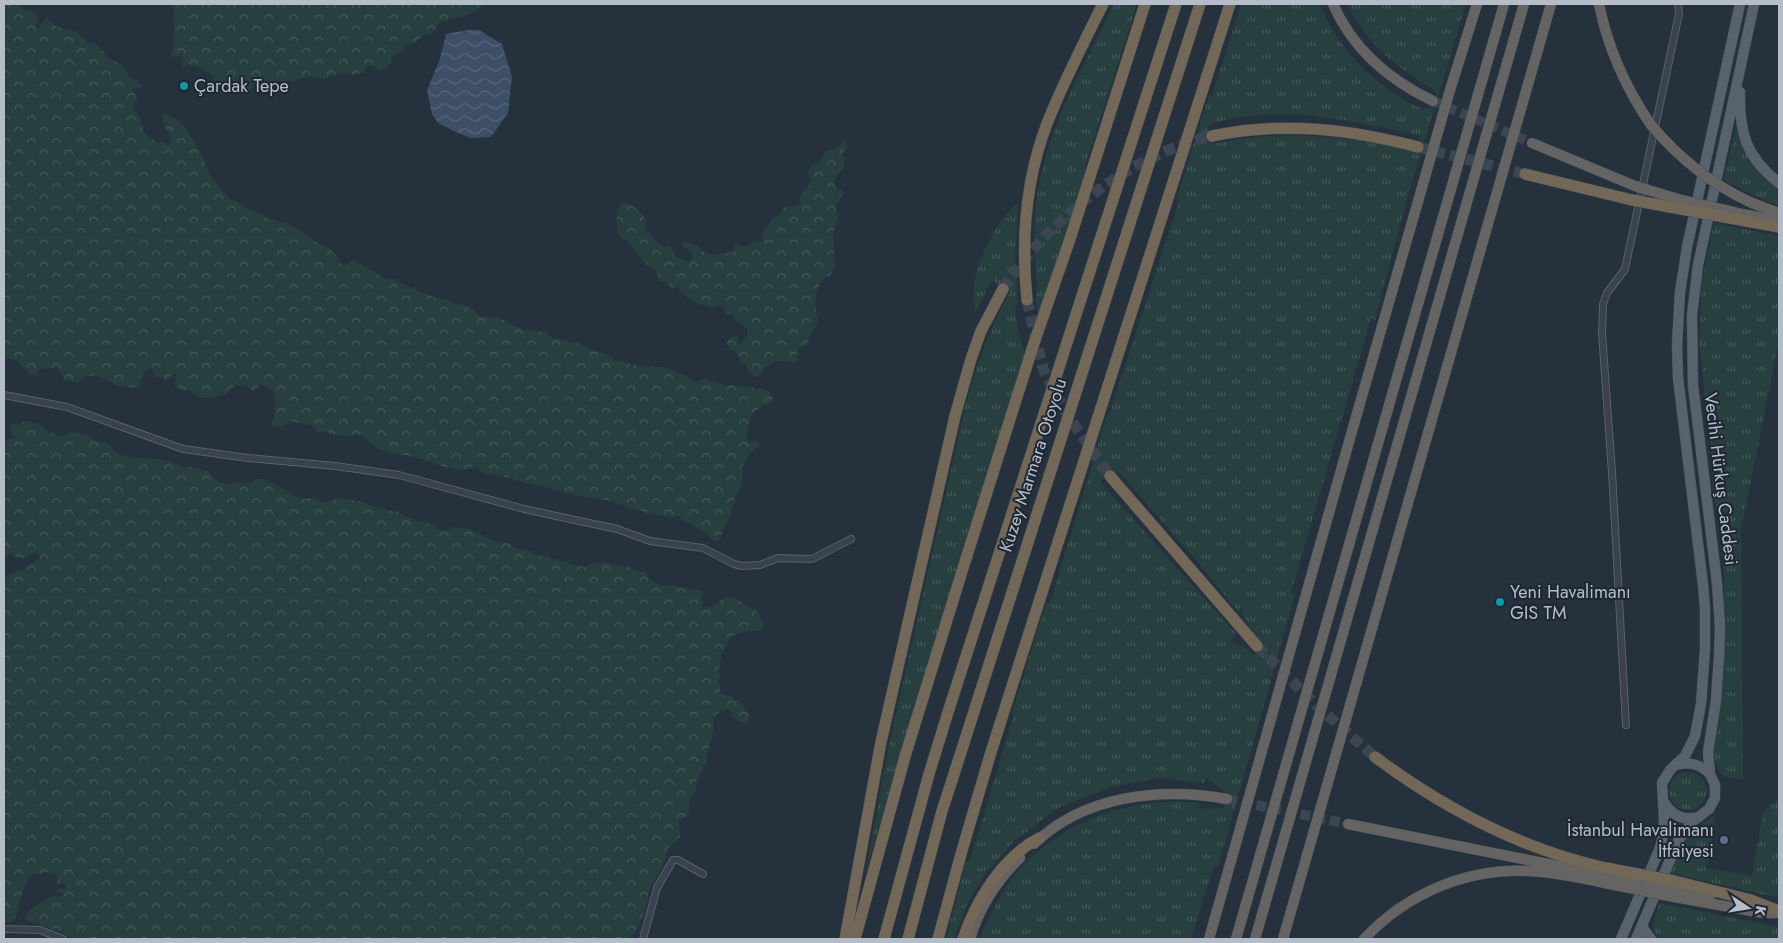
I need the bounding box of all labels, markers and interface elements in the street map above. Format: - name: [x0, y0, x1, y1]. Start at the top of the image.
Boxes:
- place label: Çardak Tepe: [194, 73, 289, 99]
- marker: Çardak Tepe: [178, 80, 190, 92]
- street label: Kuzey Marmara Otoyolu: [993, 375, 1073, 555]
- street label: Vecihi Hürkuş Caddesi: [1698, 391, 1744, 567]
- place label: Yeni Havalimanı GIS TM: [1510, 579, 1631, 626]
- marker: Yeni Havalimanı GIS TM: [1494, 596, 1506, 608]
- place label: İstanbul Havalimanı İtfaiyesi: [1567, 817, 1714, 864]
- marker: İstanbul Havalimanı İtfaiyesi: [1718, 834, 1730, 846]
- north arrow: [1723, 883, 1773, 933]
- text: K: [1750, 904, 1772, 918]

